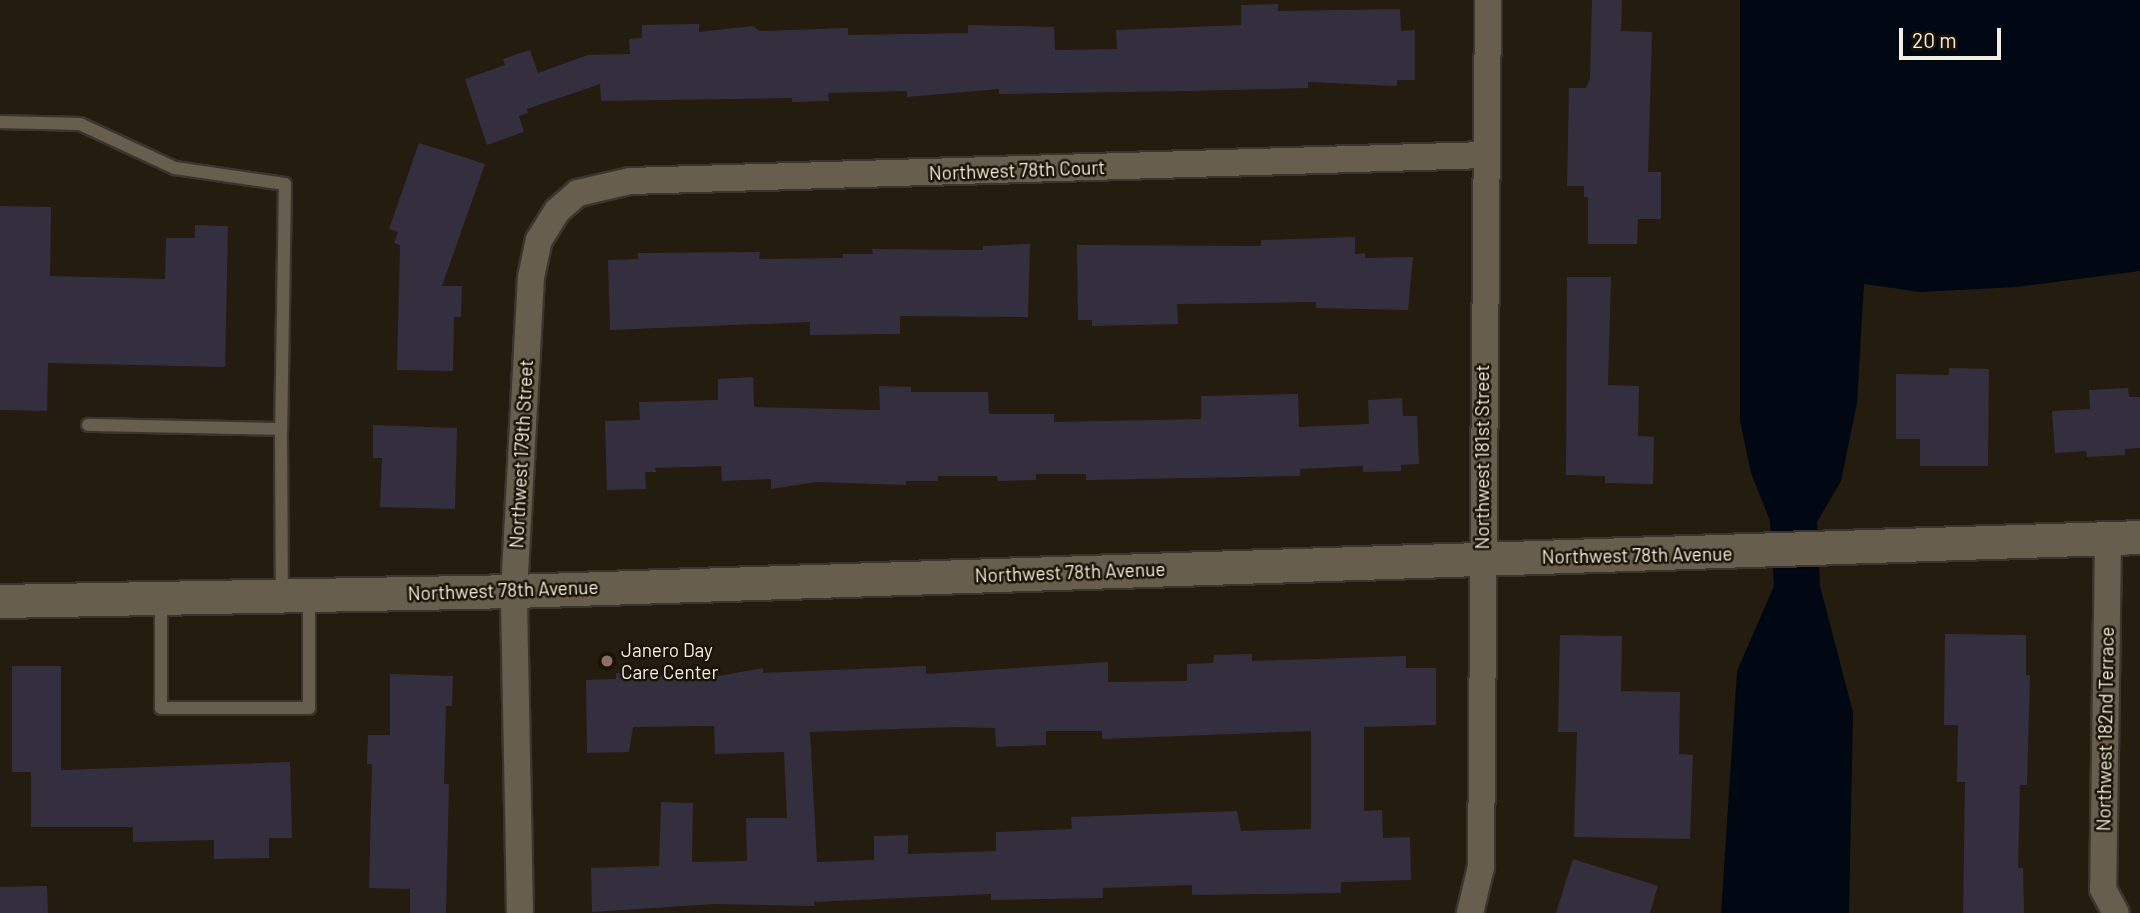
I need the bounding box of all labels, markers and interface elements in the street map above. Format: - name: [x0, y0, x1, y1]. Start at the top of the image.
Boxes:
- scale bar: [1902, 14, 2004, 58]
- text: 20 m: [1912, 27, 1957, 52]
- street label: Northwest 78th Court: [928, 156, 1106, 184]
- street label: Northwest 179th Street: [505, 359, 537, 549]
- street label: Northwest 181st Street: [1471, 365, 1493, 549]
- street label: Northwest 78th Avenue: [1541, 542, 1733, 568]
- street label: Northwest 78th Avenue: [974, 557, 1166, 587]
- street label: Northwest 78th Avenue: [407, 575, 599, 605]
- street label: Northwest 182nd Terrace: [2092, 627, 2118, 831]
- place label: Janero Day Care Center: [621, 639, 718, 683]
- marker: Janero Day Care Center: [599, 653, 615, 669]

